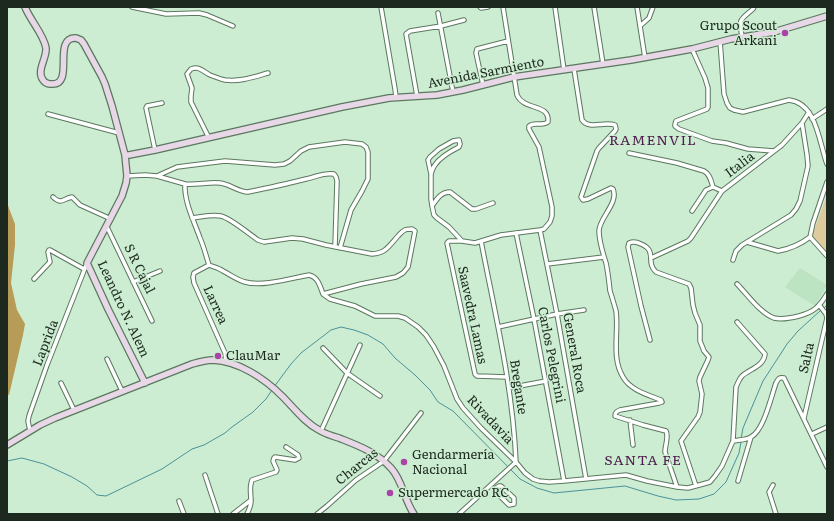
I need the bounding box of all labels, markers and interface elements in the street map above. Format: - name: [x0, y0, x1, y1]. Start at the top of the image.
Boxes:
- place label: Grupo Scout Arkani: [700, 18, 777, 49]
- marker: Grupo Scout Arkani: [780, 28, 790, 38]
- street label: Avenida Sarmiento: [427, 54, 545, 92]
- district label: RAMENVIL: [609, 133, 697, 149]
- street label: Italia: [722, 149, 758, 181]
- street label: S R Cajal: [120, 242, 158, 296]
- street label: Leandro N. Alem: [94, 258, 152, 360]
- street label: Saavedra Lamas: [454, 265, 490, 365]
- street label: Larrea: [199, 283, 231, 327]
- street label: Carlos Pelegrini: [534, 305, 568, 405]
- street label: General Roca: [559, 311, 589, 395]
- street label: Laprida: [30, 318, 62, 368]
- street label: Salta: [796, 341, 818, 375]
- place label: ClauMar: [226, 348, 280, 364]
- marker: ClauMar: [213, 351, 223, 361]
- street label: Bregante: [506, 358, 530, 416]
- street label: Rivadavia: [463, 392, 517, 448]
- street label: Charcas: [333, 445, 381, 489]
- place label: Gendarmería Nacional: [412, 447, 495, 478]
- district label: SANTA FE: [604, 453, 682, 469]
- marker: Gendarmería Nacional: [399, 457, 409, 467]
- place label: Supermercado RC: [398, 485, 509, 501]
- marker: Supermercado RC: [385, 488, 395, 498]

